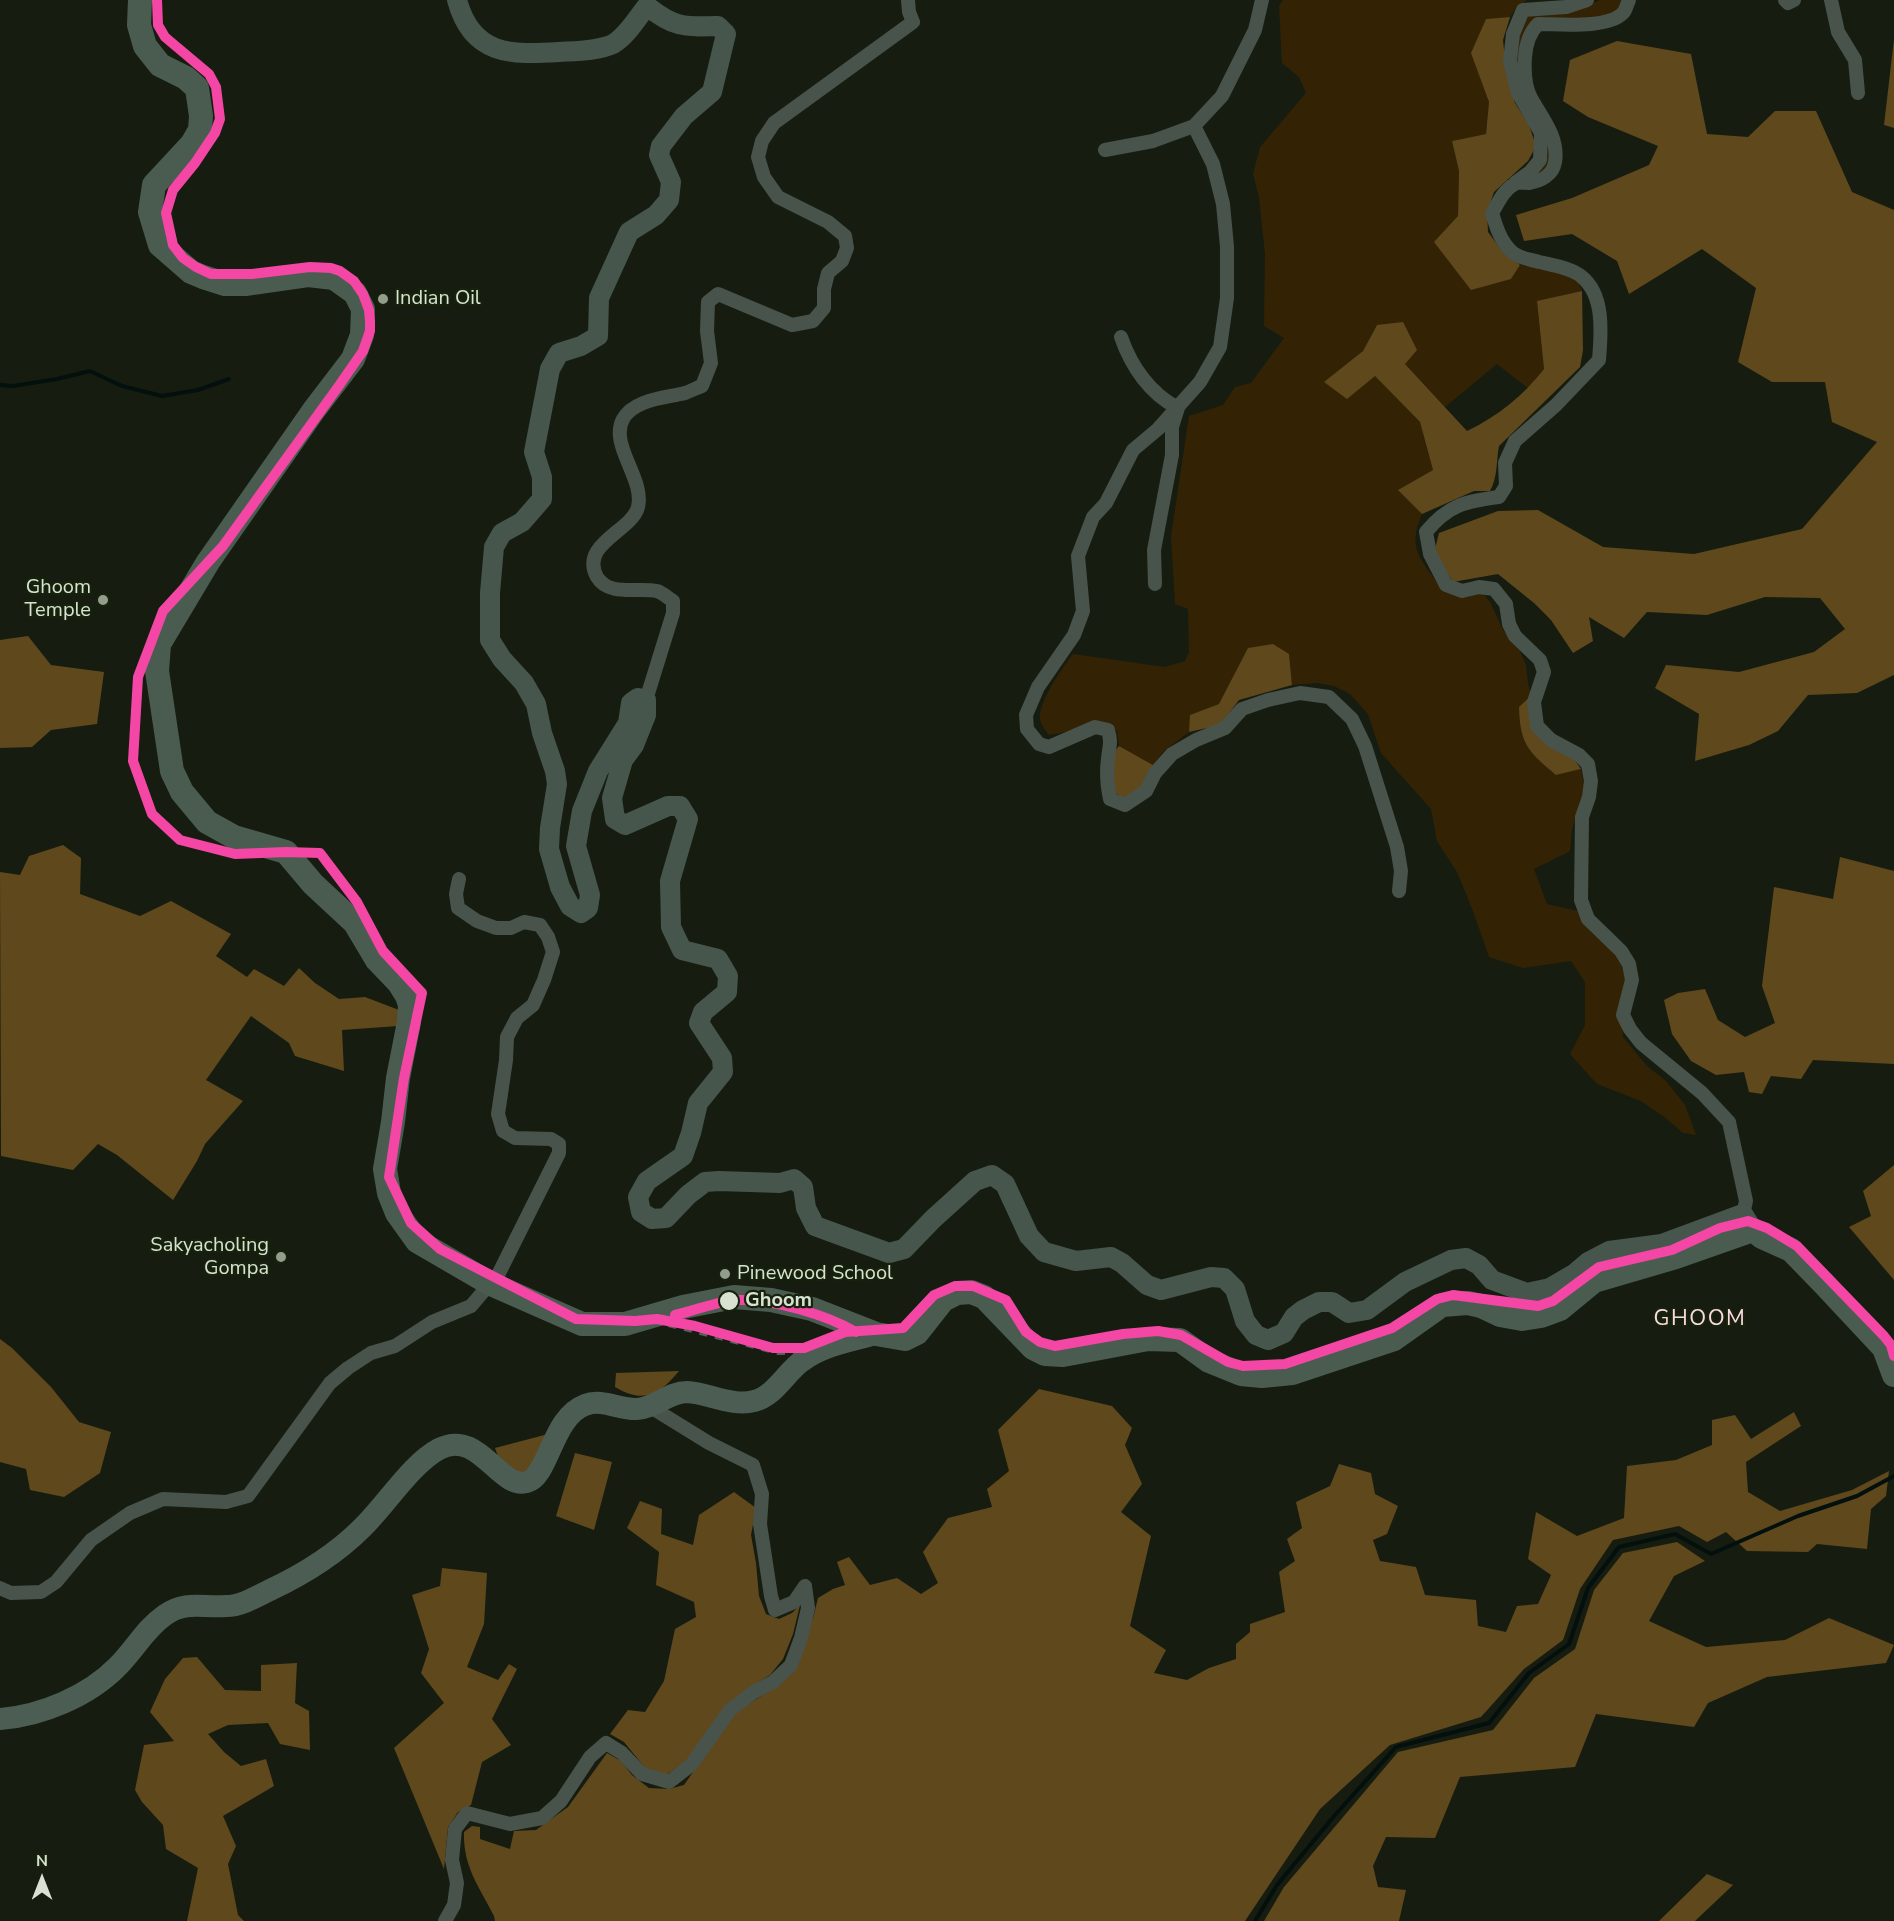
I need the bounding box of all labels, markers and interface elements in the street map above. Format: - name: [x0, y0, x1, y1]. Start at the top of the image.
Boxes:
- place label: Indian Oil: [395, 287, 481, 311]
- marker: Indian Oil: [376, 292, 390, 306]
- place label: Ghoom Temple: [25, 576, 91, 623]
- marker: Ghoom Temple: [96, 593, 110, 607]
- place label: Sakyacholing Gompa: [150, 1234, 269, 1281]
- marker: Sakyacholing Gompa: [274, 1250, 288, 1264]
- place label: Pinewood School: [737, 1262, 893, 1286]
- marker: Pinewood School: [718, 1267, 732, 1281]
- place label: Ghoom: [745, 1289, 812, 1313]
- marker: Ghoom: [718, 1290, 740, 1312]
- district label: GHOOM: [1654, 1307, 1746, 1333]
- north arrow: [12, 1849, 72, 1909]
- text: N: [36, 1850, 48, 1872]

